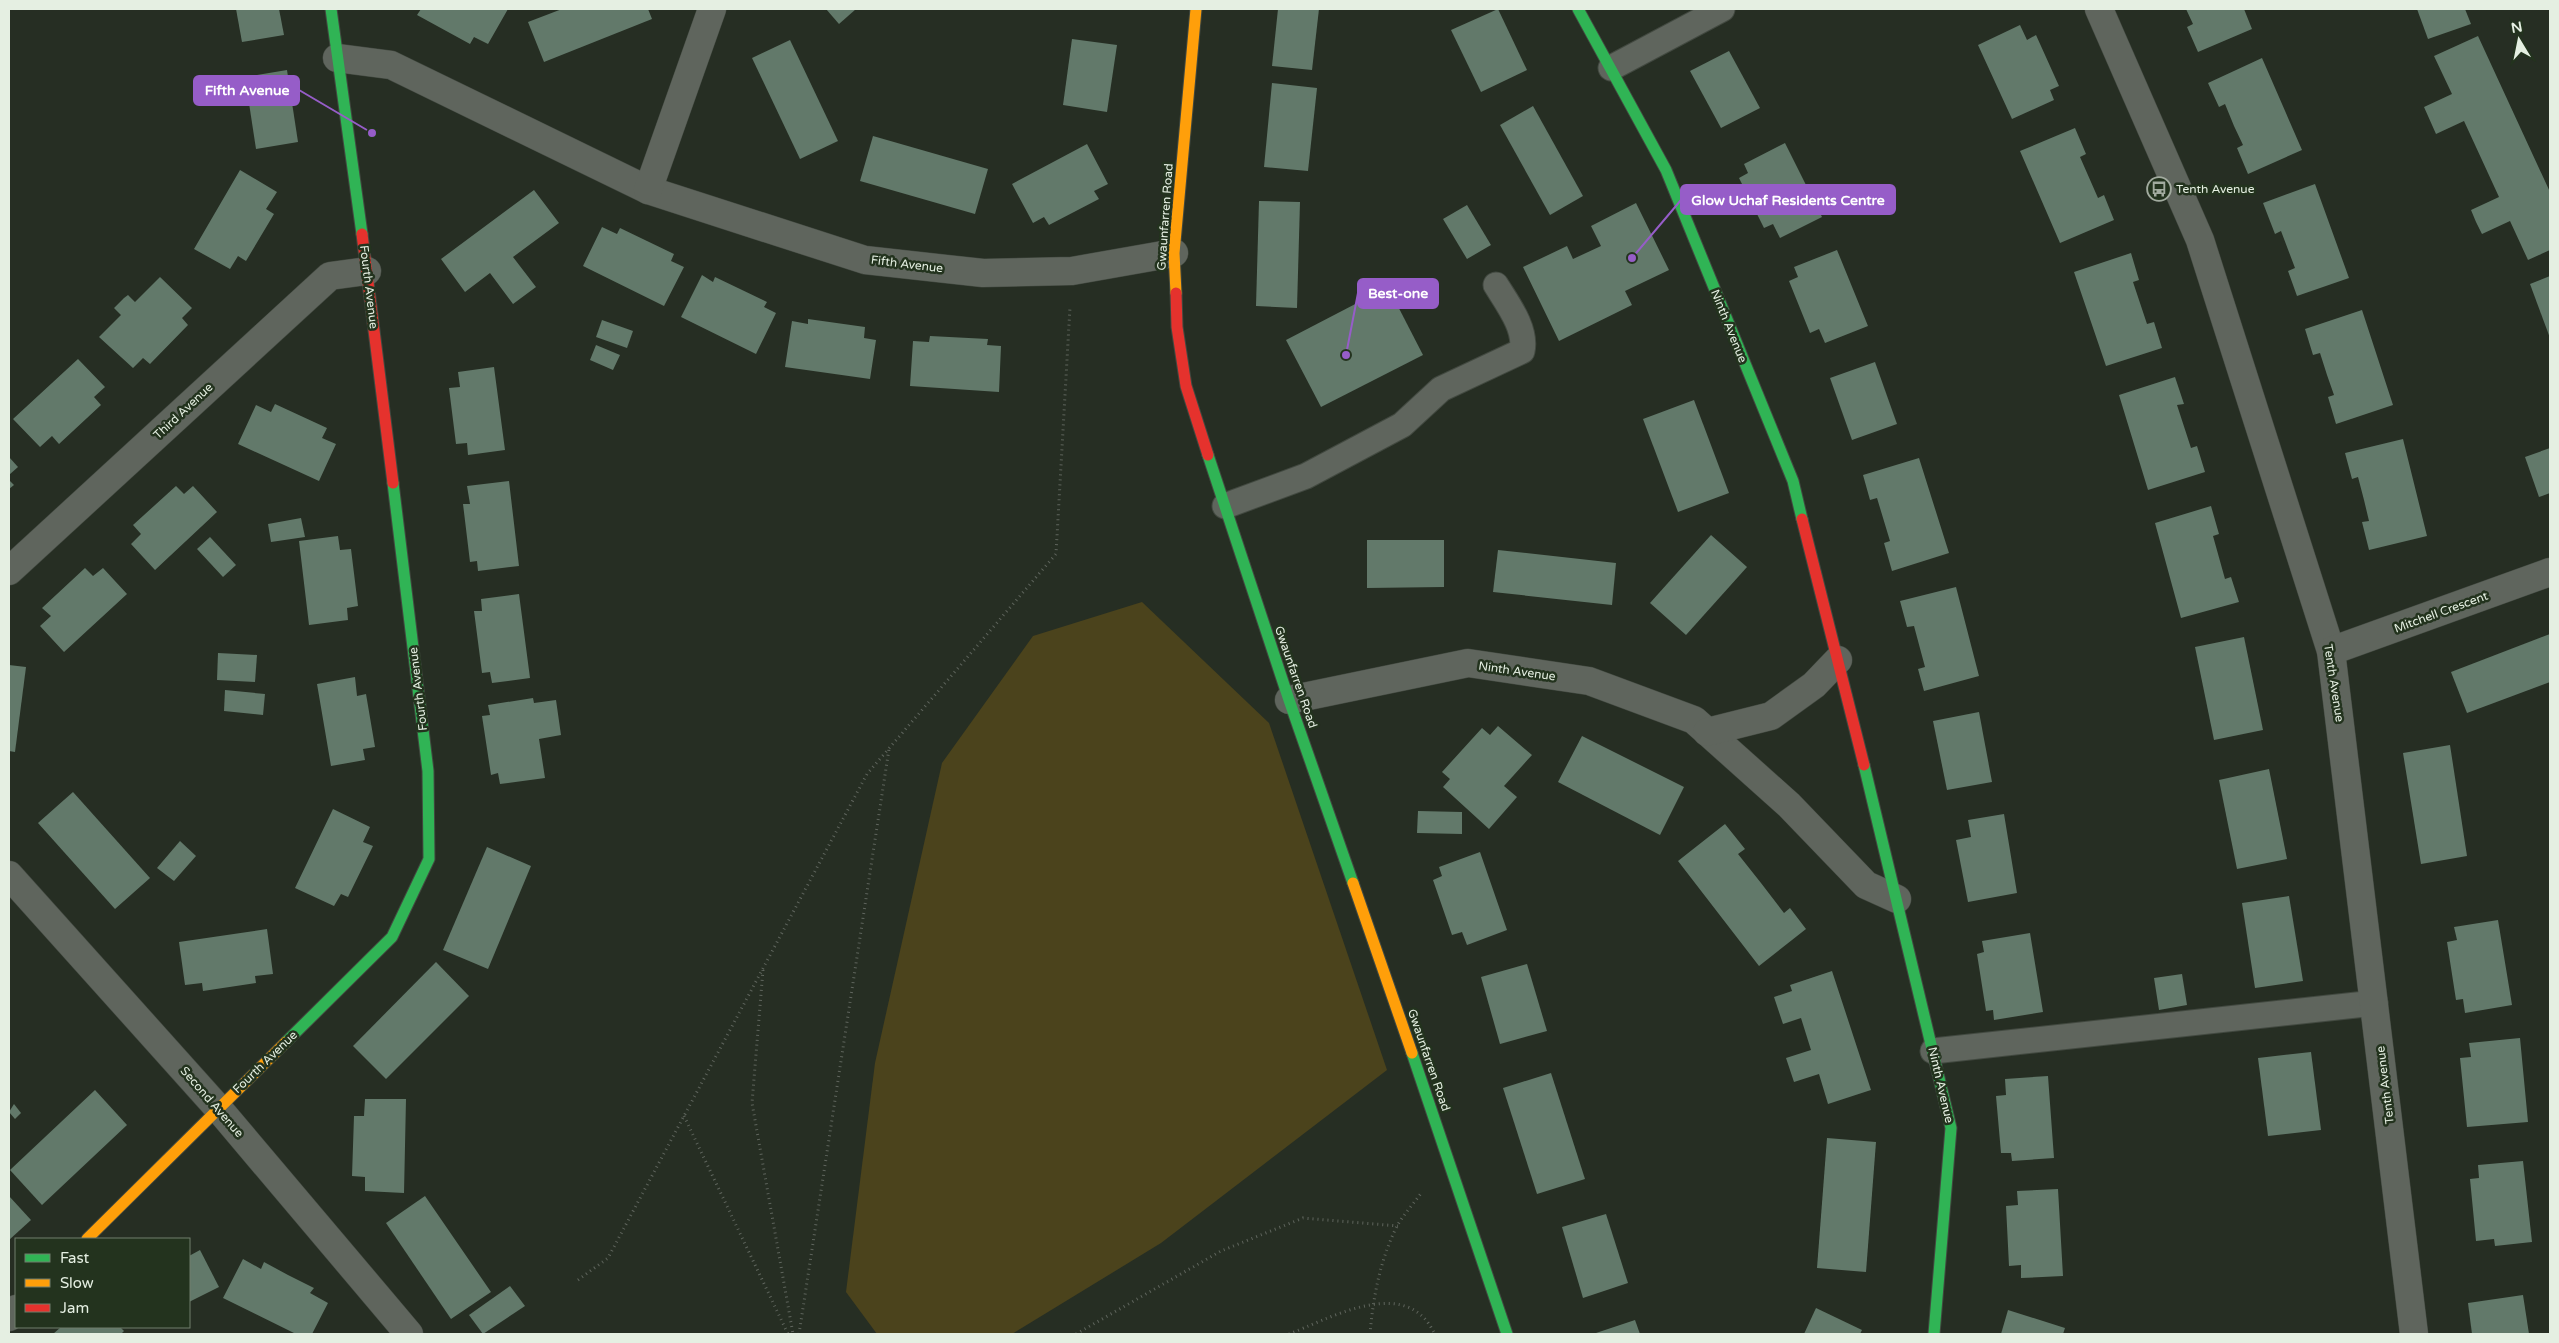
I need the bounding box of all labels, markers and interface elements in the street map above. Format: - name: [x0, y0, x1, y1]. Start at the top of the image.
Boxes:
- north arrow: [2494, 15, 2544, 65]
- text: N: [2510, 18, 2524, 37]
- callout: Fifth Avenue: [194, 76, 299, 105]
- text: Fifth Avenue: [205, 82, 289, 99]
- street label: Gwaunfarren Road: [1154, 163, 1176, 271]
- bus stop icon: Tenth Avenue: [2146, 176, 2172, 202]
- place label: Tenth Avenue: [2176, 182, 2255, 196]
- callout: Glow Uchaf Residents Centre: [1681, 185, 1895, 214]
- text: Glow Uchaf Residents Centre: [1691, 192, 1885, 209]
- street label: Fourth Avenue: [357, 244, 381, 330]
- street label: Fifth Avenue: [870, 253, 944, 275]
- callout: Best-one: [1358, 279, 1438, 308]
- text: Best-one: [1368, 285, 1428, 302]
- street label: Ninth Avenue: [1708, 287, 1750, 365]
- street label: Third Avenue: [151, 380, 216, 442]
- street label: Mitchell Crescent: [2392, 588, 2490, 635]
- street label: Gwaunfarren Road: [1272, 624, 1320, 730]
- street label: Tenth Avenue: [2321, 643, 2347, 723]
- street label: Fourth Avenue: [406, 646, 430, 732]
- street label: Ninth Avenue: [1478, 659, 1557, 683]
- street label: Gwaunfarren Road: [1405, 1007, 1453, 1113]
- street label: Fourth Avenue: [230, 1028, 300, 1096]
- street label: Tenth Avenue: [2373, 1045, 2397, 1125]
- street label: Ninth Avenue: [1925, 1046, 1957, 1125]
- street label: Second Avenue: [178, 1064, 247, 1140]
- legend: [15, 1238, 190, 1328]
- text: Fast: [60, 1249, 90, 1267]
- text: Slow: [60, 1274, 94, 1292]
- text: Jam: [60, 1299, 89, 1317]

